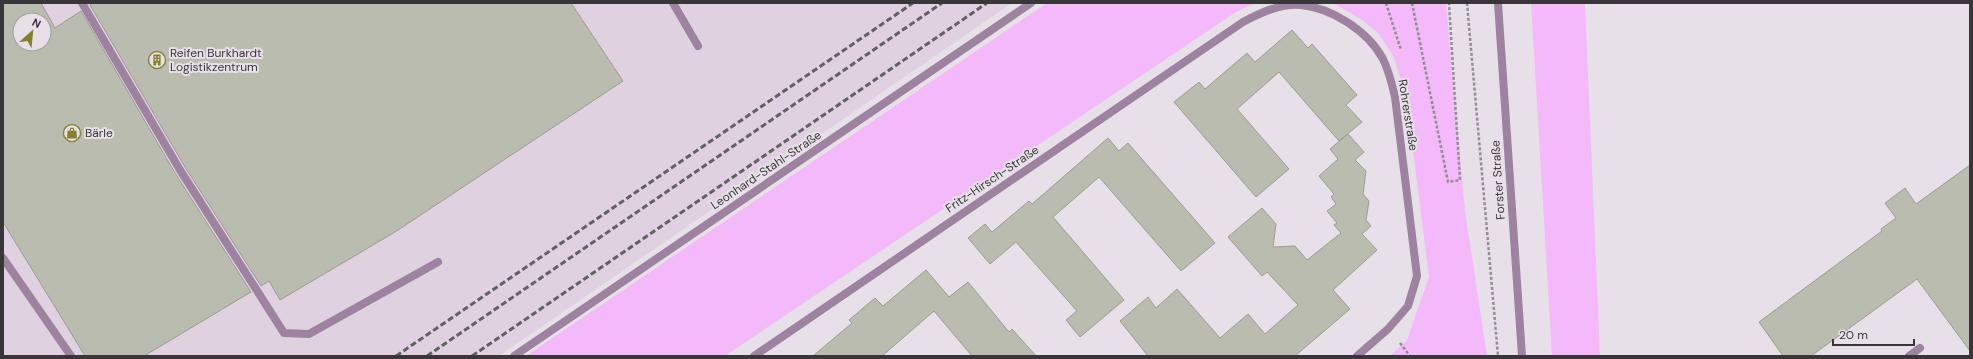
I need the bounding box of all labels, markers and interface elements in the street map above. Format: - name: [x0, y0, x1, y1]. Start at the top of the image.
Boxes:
- north arrow: [12, 12, 52, 52]
- text: N: [30, 15, 43, 31]
- place label: Reifen Burkhardt Logistikzentrum: [170, 45, 262, 75]
- building icon: Reifen Burkhardt Logistikzentrum: [147, 50, 167, 70]
- street label: Rohrerstraße: [1394, 78, 1422, 152]
- shop icon: Bärle: [62, 123, 82, 143]
- place label: Bärle: [85, 125, 113, 141]
- street label: Leonhard-Stahl-Straße: [708, 127, 825, 213]
- street label: Forster Straße: [1487, 140, 1509, 220]
- street label: Fritz-Hirsch-Straße: [942, 142, 1042, 216]
- scale bar: [1833, 321, 1914, 347]
- text: 20 m: [1839, 327, 1868, 343]

